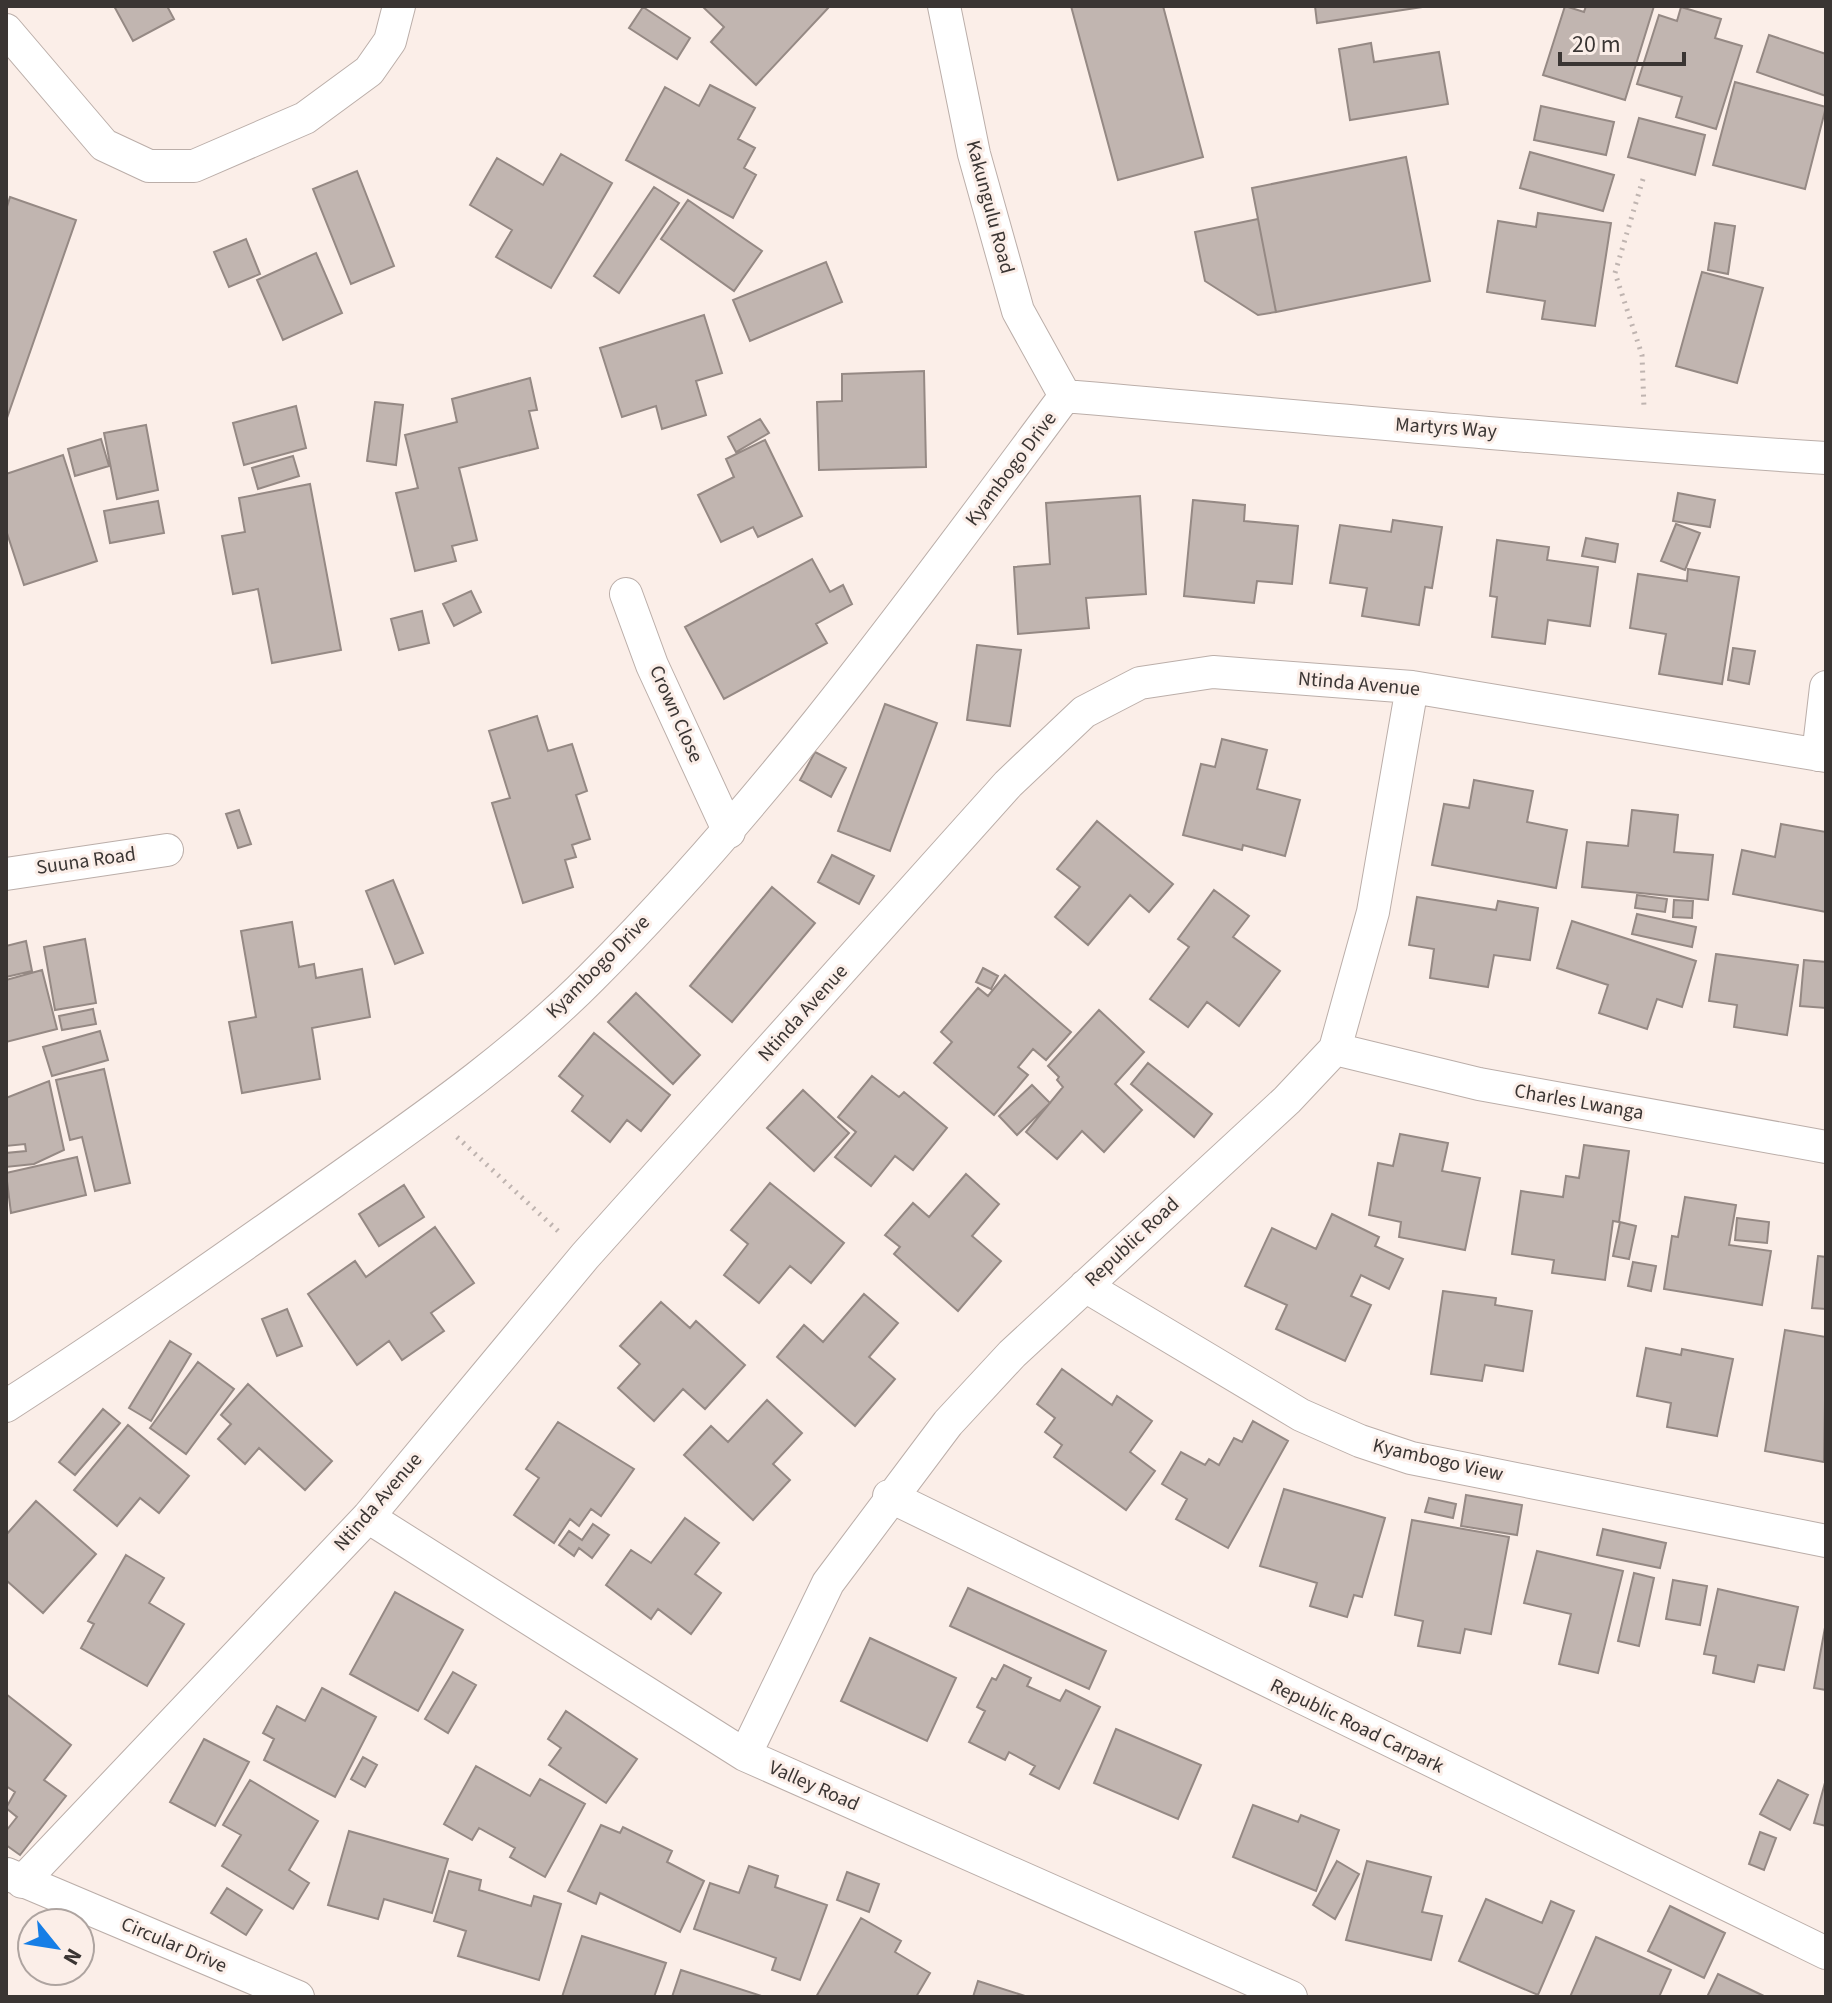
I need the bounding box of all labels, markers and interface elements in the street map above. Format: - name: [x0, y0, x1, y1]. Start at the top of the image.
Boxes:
- scale bar: [1560, 16, 1684, 66]
- text: 20 m: [1572, 27, 1621, 62]
- street label: Kakungulu Road: [959, 137, 1021, 277]
- street label: Kyambogo Drive: [959, 406, 1063, 532]
- street label: Martyrs Way: [1394, 410, 1498, 446]
- street label: Crown Close: [642, 661, 710, 767]
- street label: Ntinda Avenue: [1297, 665, 1421, 703]
- street label: Suuna Road: [34, 840, 138, 882]
- street label: Kyambogo Drive: [540, 909, 656, 1025]
- street label: Ntinda Avenue: [752, 958, 854, 1068]
- street label: Charles Lwanga: [1512, 1077, 1646, 1127]
- street label: Republic Road: [1078, 1191, 1186, 1293]
- street label: Kyambogo View: [1370, 1431, 1506, 1489]
- street label: Ntinda Avenue: [327, 1447, 429, 1557]
- street label: Republic Road Carpark: [1265, 1672, 1449, 1780]
- street label: Valley Road: [764, 1754, 864, 1818]
- north arrow: [16, 1907, 96, 1987]
- street label: Circular Drive: [117, 1910, 231, 1980]
- text: N: [55, 1942, 90, 1971]

